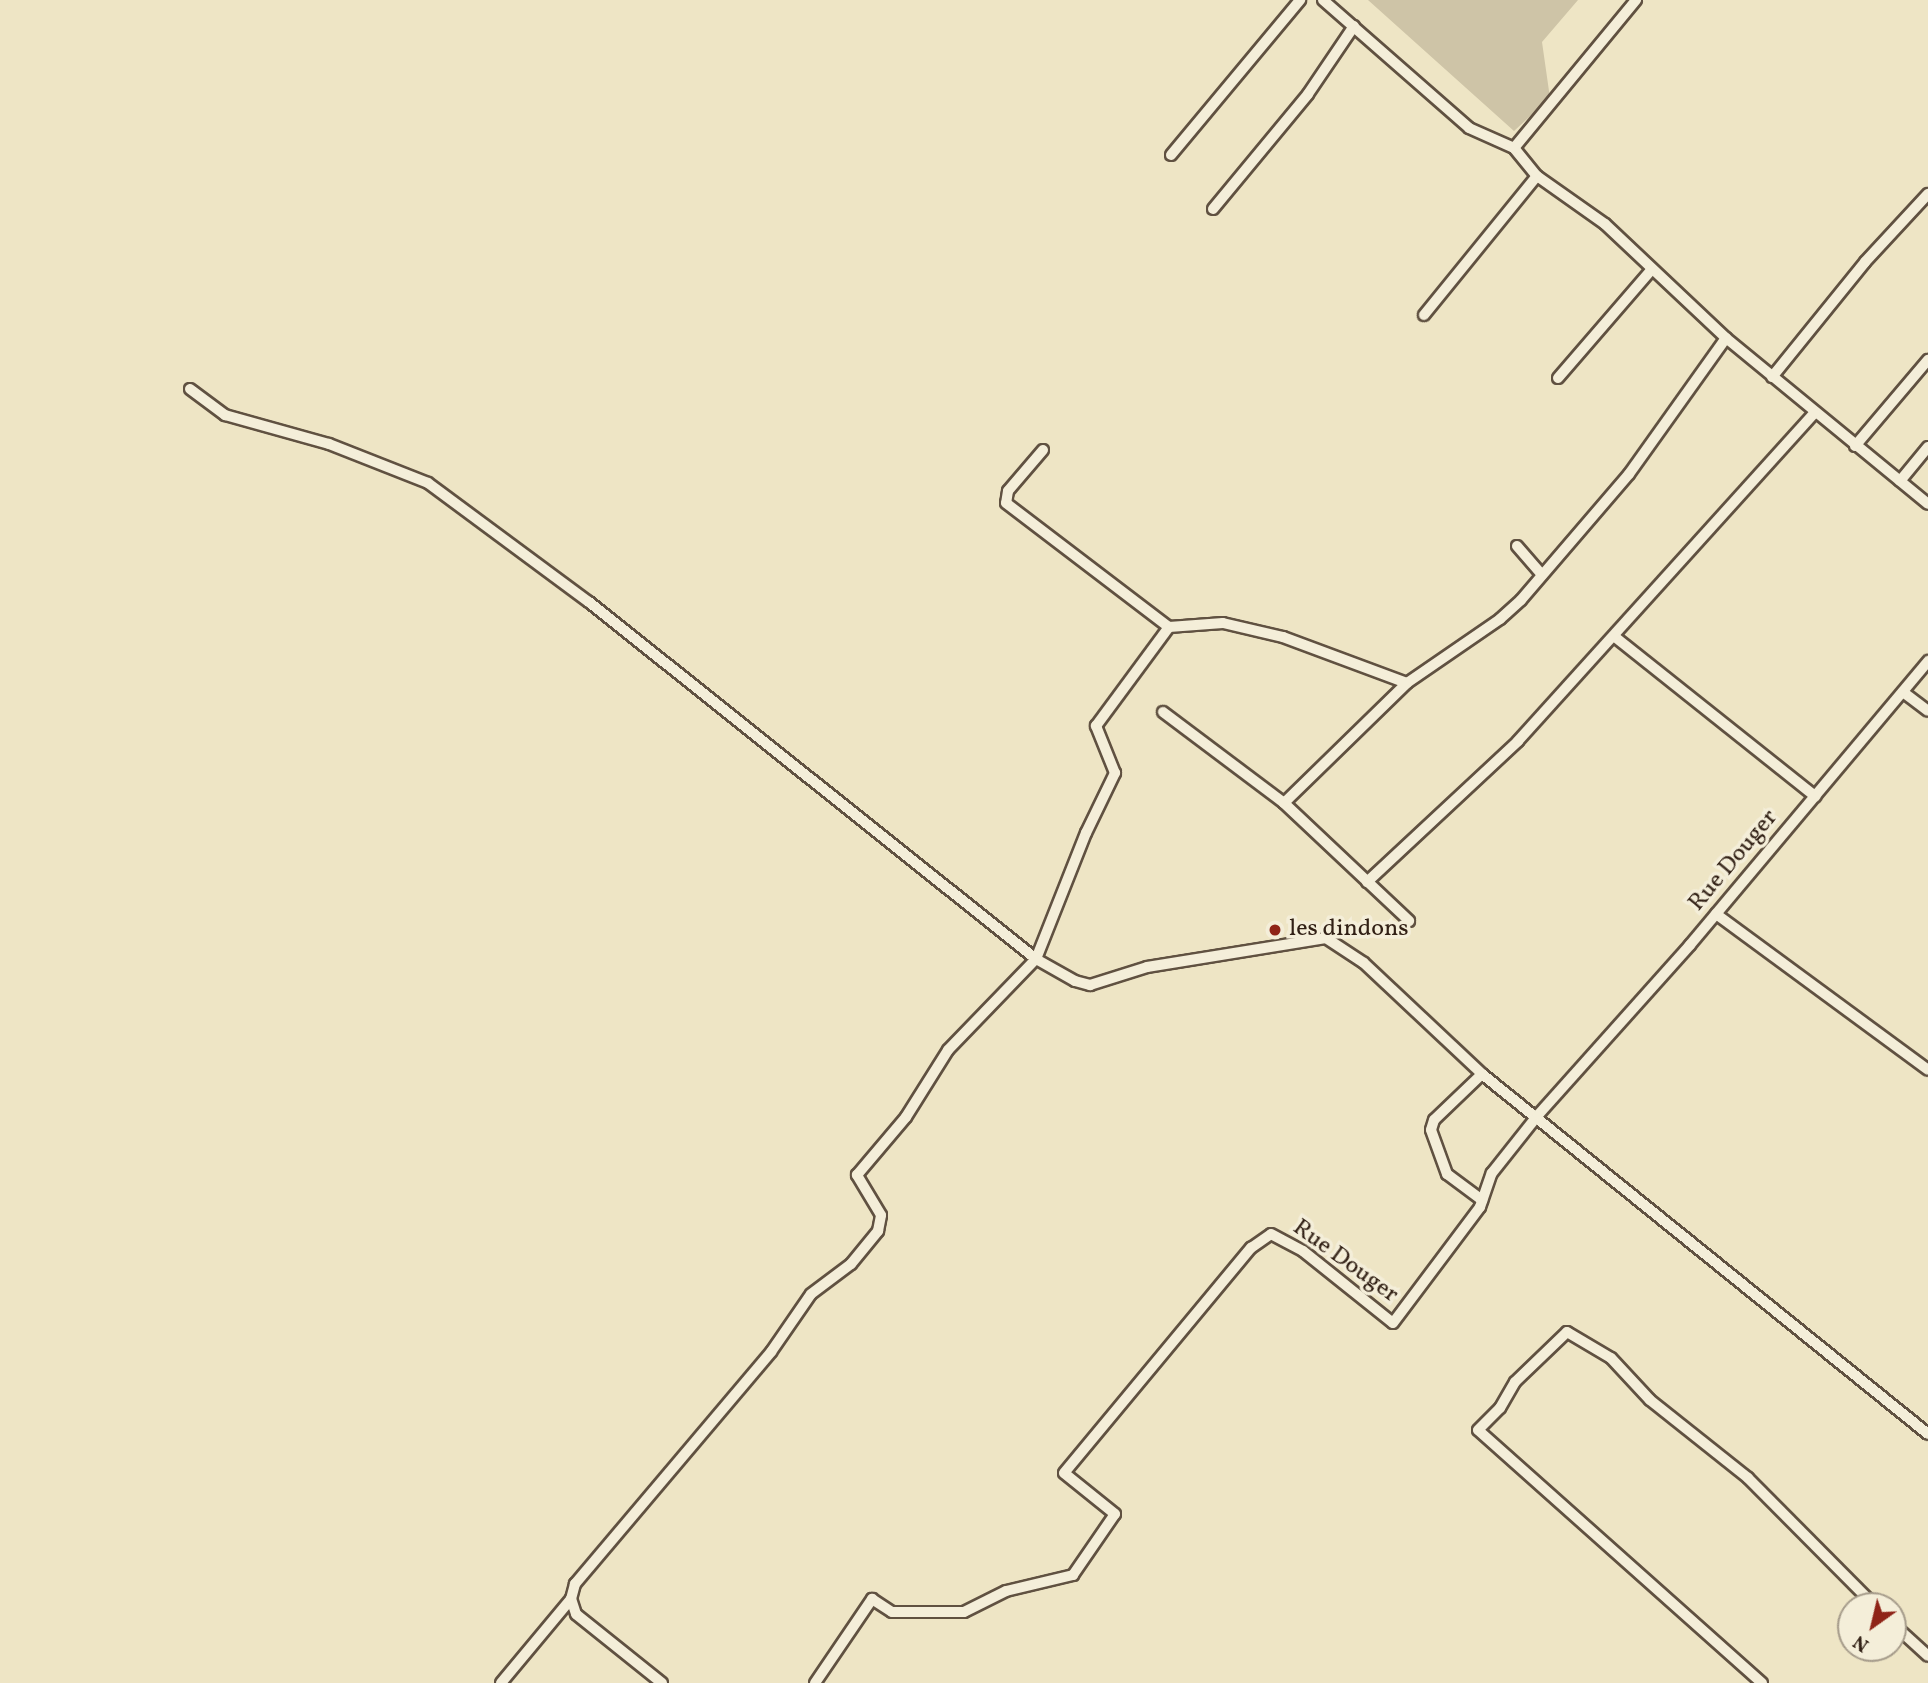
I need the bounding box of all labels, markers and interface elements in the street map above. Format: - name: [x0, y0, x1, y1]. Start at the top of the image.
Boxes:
- street label: Rue Douger: [1683, 804, 1785, 918]
- place label: les dindons: [1289, 916, 1409, 944]
- marker: les dindons: [1267, 922, 1283, 938]
- street label: Rue Douger: [1287, 1214, 1403, 1310]
- north arrow: [1837, 1592, 1907, 1662]
- text: N: [1848, 1628, 1874, 1657]

